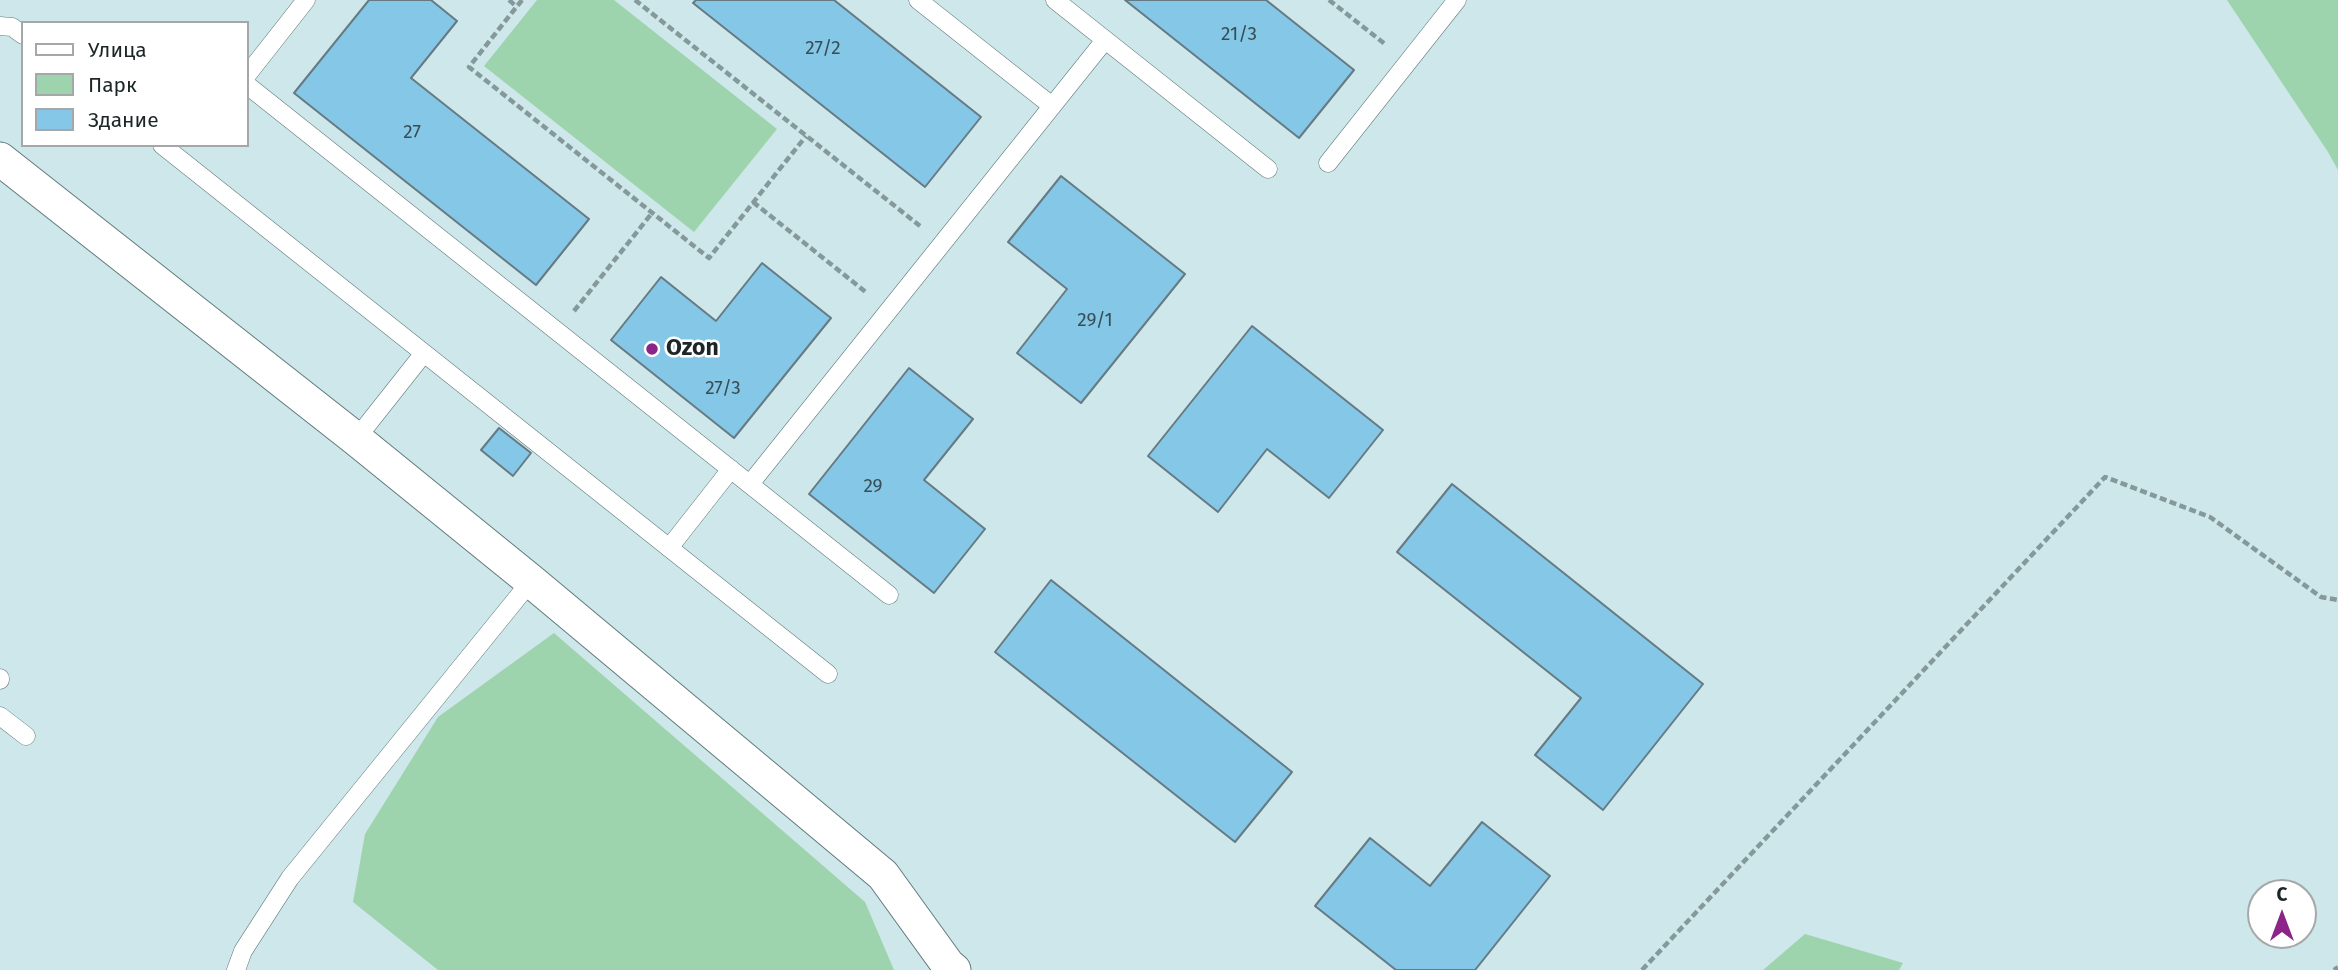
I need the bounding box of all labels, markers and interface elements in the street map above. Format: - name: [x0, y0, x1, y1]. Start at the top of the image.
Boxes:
- legend: [21, 21, 248, 147]
- house number: 21/3: [1221, 24, 1257, 46]
- text: Улица: [88, 37, 147, 63]
- house number: 27/2: [805, 38, 841, 60]
- text: Парк: [88, 72, 137, 98]
- text: Здание: [88, 107, 159, 133]
- house number: 27: [403, 122, 421, 144]
- house number: 29/1: [1077, 310, 1113, 332]
- place label: Ozon: [666, 335, 719, 363]
- marker: Ozon: [644, 341, 660, 357]
- house number: 27/3: [705, 378, 741, 400]
- house number: 29: [863, 476, 883, 498]
- north arrow: [2247, 879, 2317, 949]
- text: С: [2277, 883, 2287, 906]

